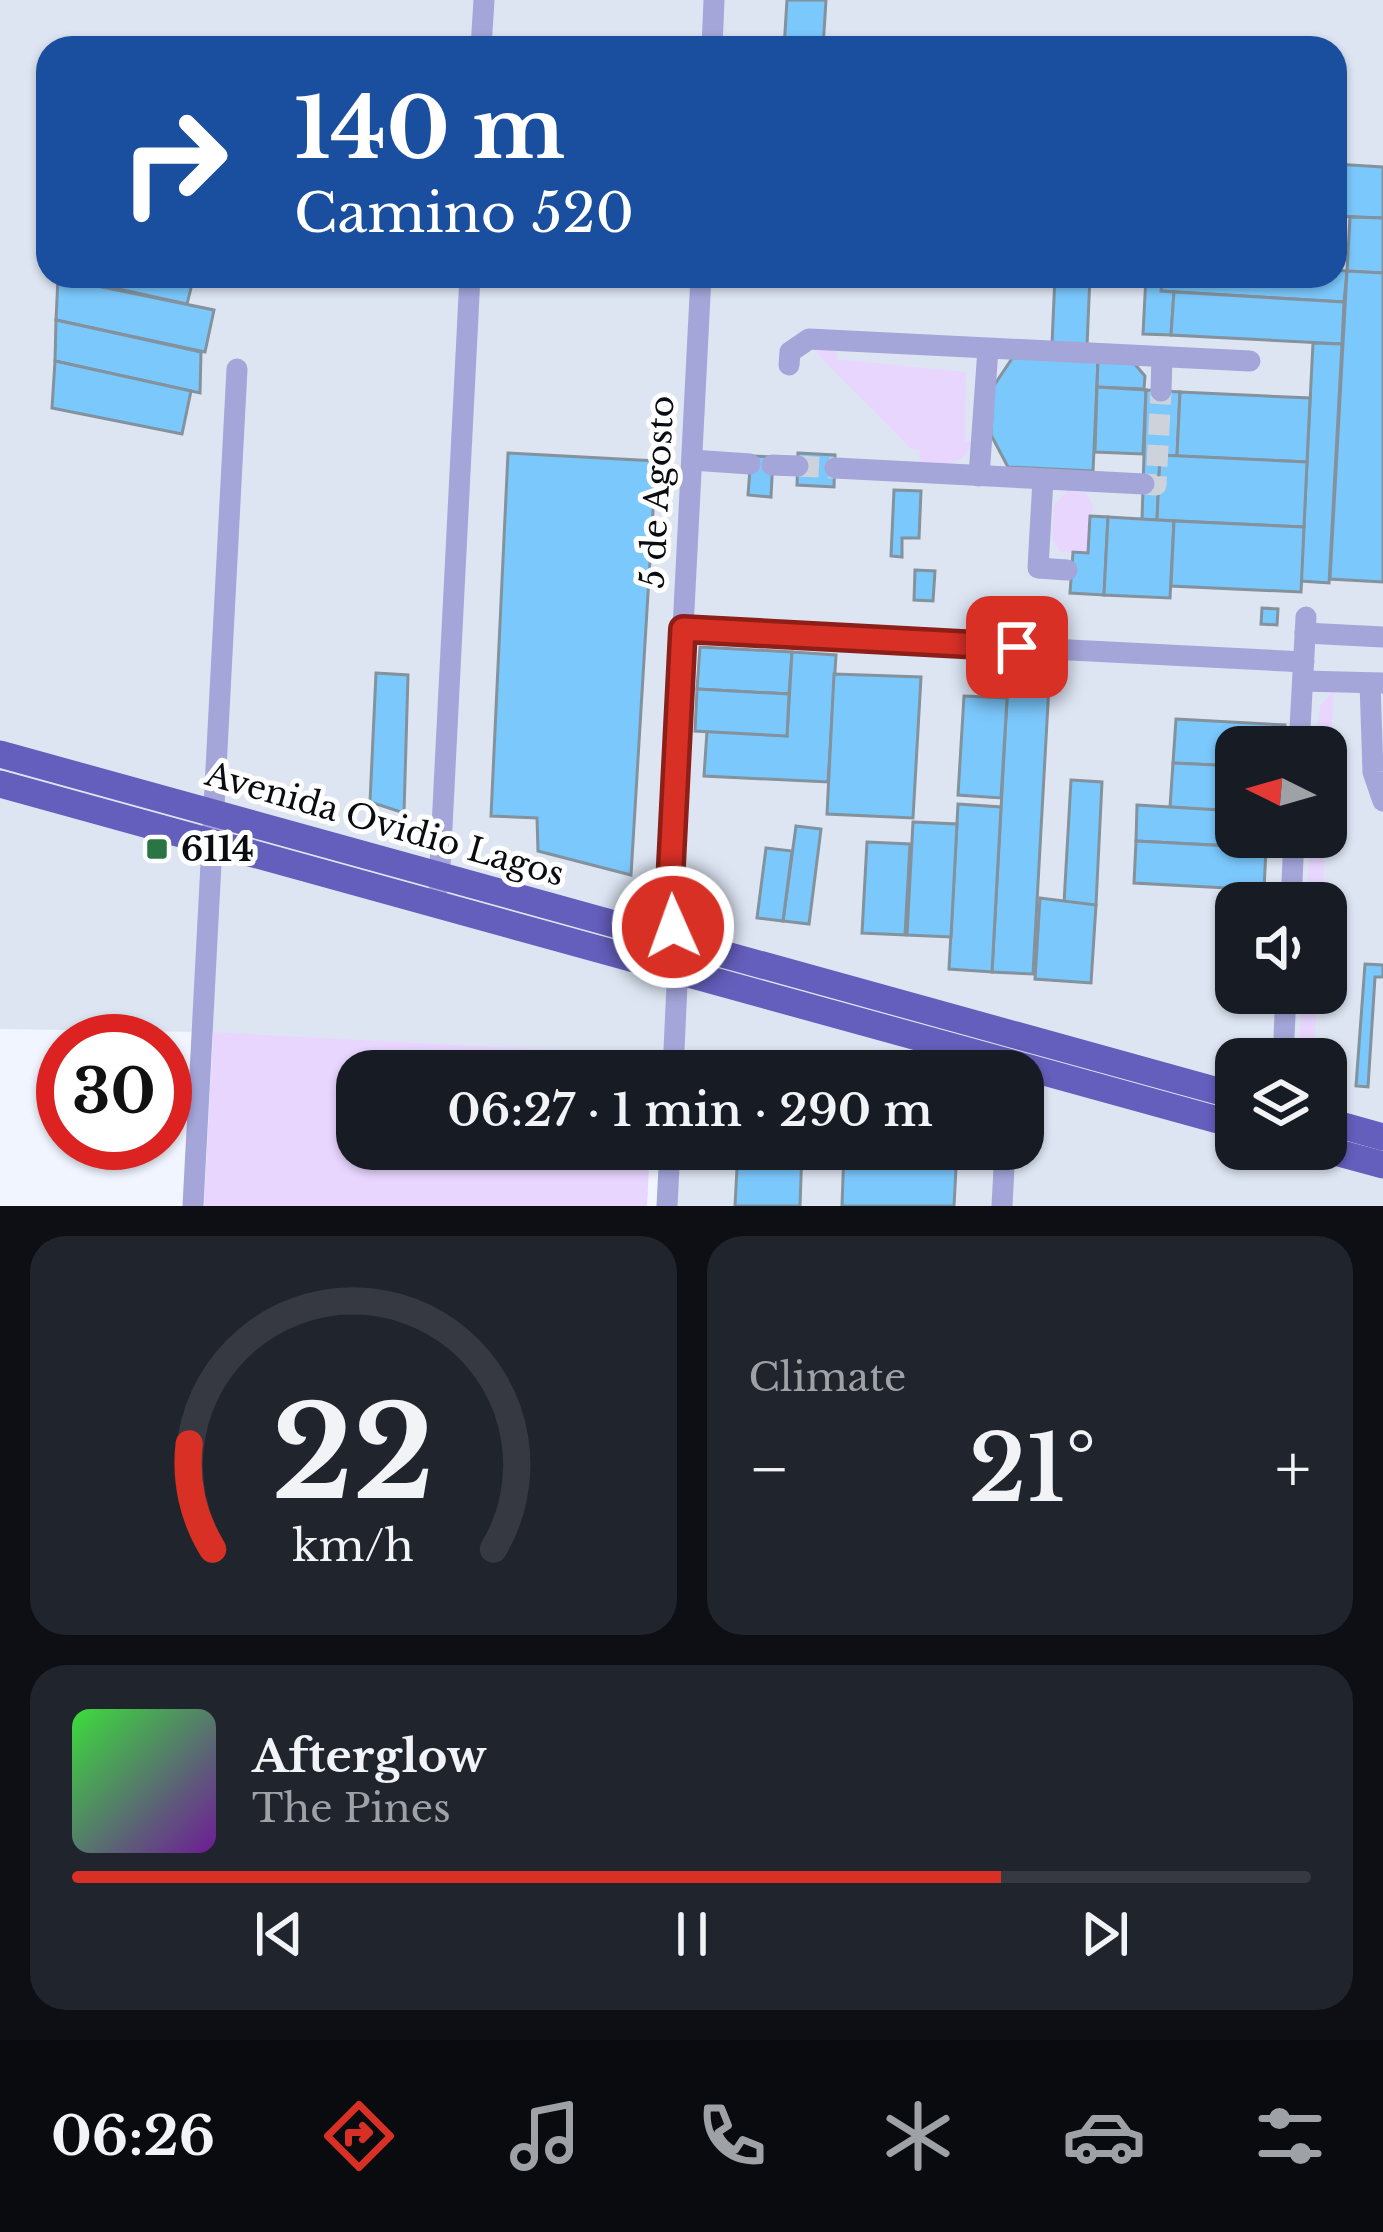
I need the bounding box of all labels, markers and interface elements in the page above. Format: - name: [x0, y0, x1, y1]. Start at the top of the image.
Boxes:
- text: 140 m: [294, 77, 565, 181]
- icon: right: [96, 84, 252, 240]
- text: Camino 520: [294, 180, 634, 247]
- street label: 5 de Agosto: [631, 394, 683, 590]
- pin: [966, 596, 1068, 698]
- icon: arrive: [984, 614, 1050, 680]
- north arrow: [1215, 726, 1347, 858]
- map controls: [1215, 726, 1347, 1170]
- street label: Avenida Ovidio Lagos: [200, 753, 569, 895]
- place label: 6114: [181, 829, 254, 870]
- marker: 6114: [144, 836, 170, 862]
- position arrow: [610, 864, 736, 990]
- button: sound: [1215, 882, 1347, 1014]
- speed limit sign: 30: [36, 1014, 192, 1170]
- button: layers: [1215, 1038, 1347, 1170]
- text: 06:27 · 1 min · 290 m: [447, 1082, 933, 1138]
- text: Climate: [749, 1353, 906, 1402]
- text: 22: [272, 1377, 434, 1532]
- text: 21°: [969, 1414, 1096, 1525]
- text: −: [749, 1428, 790, 1510]
- text: +: [1275, 1428, 1311, 1510]
- text: km/h: [292, 1518, 414, 1572]
- text: Afterglow: [252, 1728, 487, 1784]
- text: The Pines: [252, 1784, 451, 1833]
- icon: previous: [246, 1901, 312, 1967]
- icon: pause: [659, 1901, 725, 1967]
- icon: next: [1072, 1901, 1138, 1967]
- icon: directions: [317, 2094, 401, 2178]
- icon: music: [503, 2094, 587, 2178]
- icon: phone: [690, 2094, 774, 2178]
- icon: climate: [876, 2094, 960, 2178]
- icon: car: [1062, 2094, 1146, 2178]
- icon: filters: [1248, 2094, 1332, 2178]
- text: 06:26: [51, 2103, 215, 2170]

